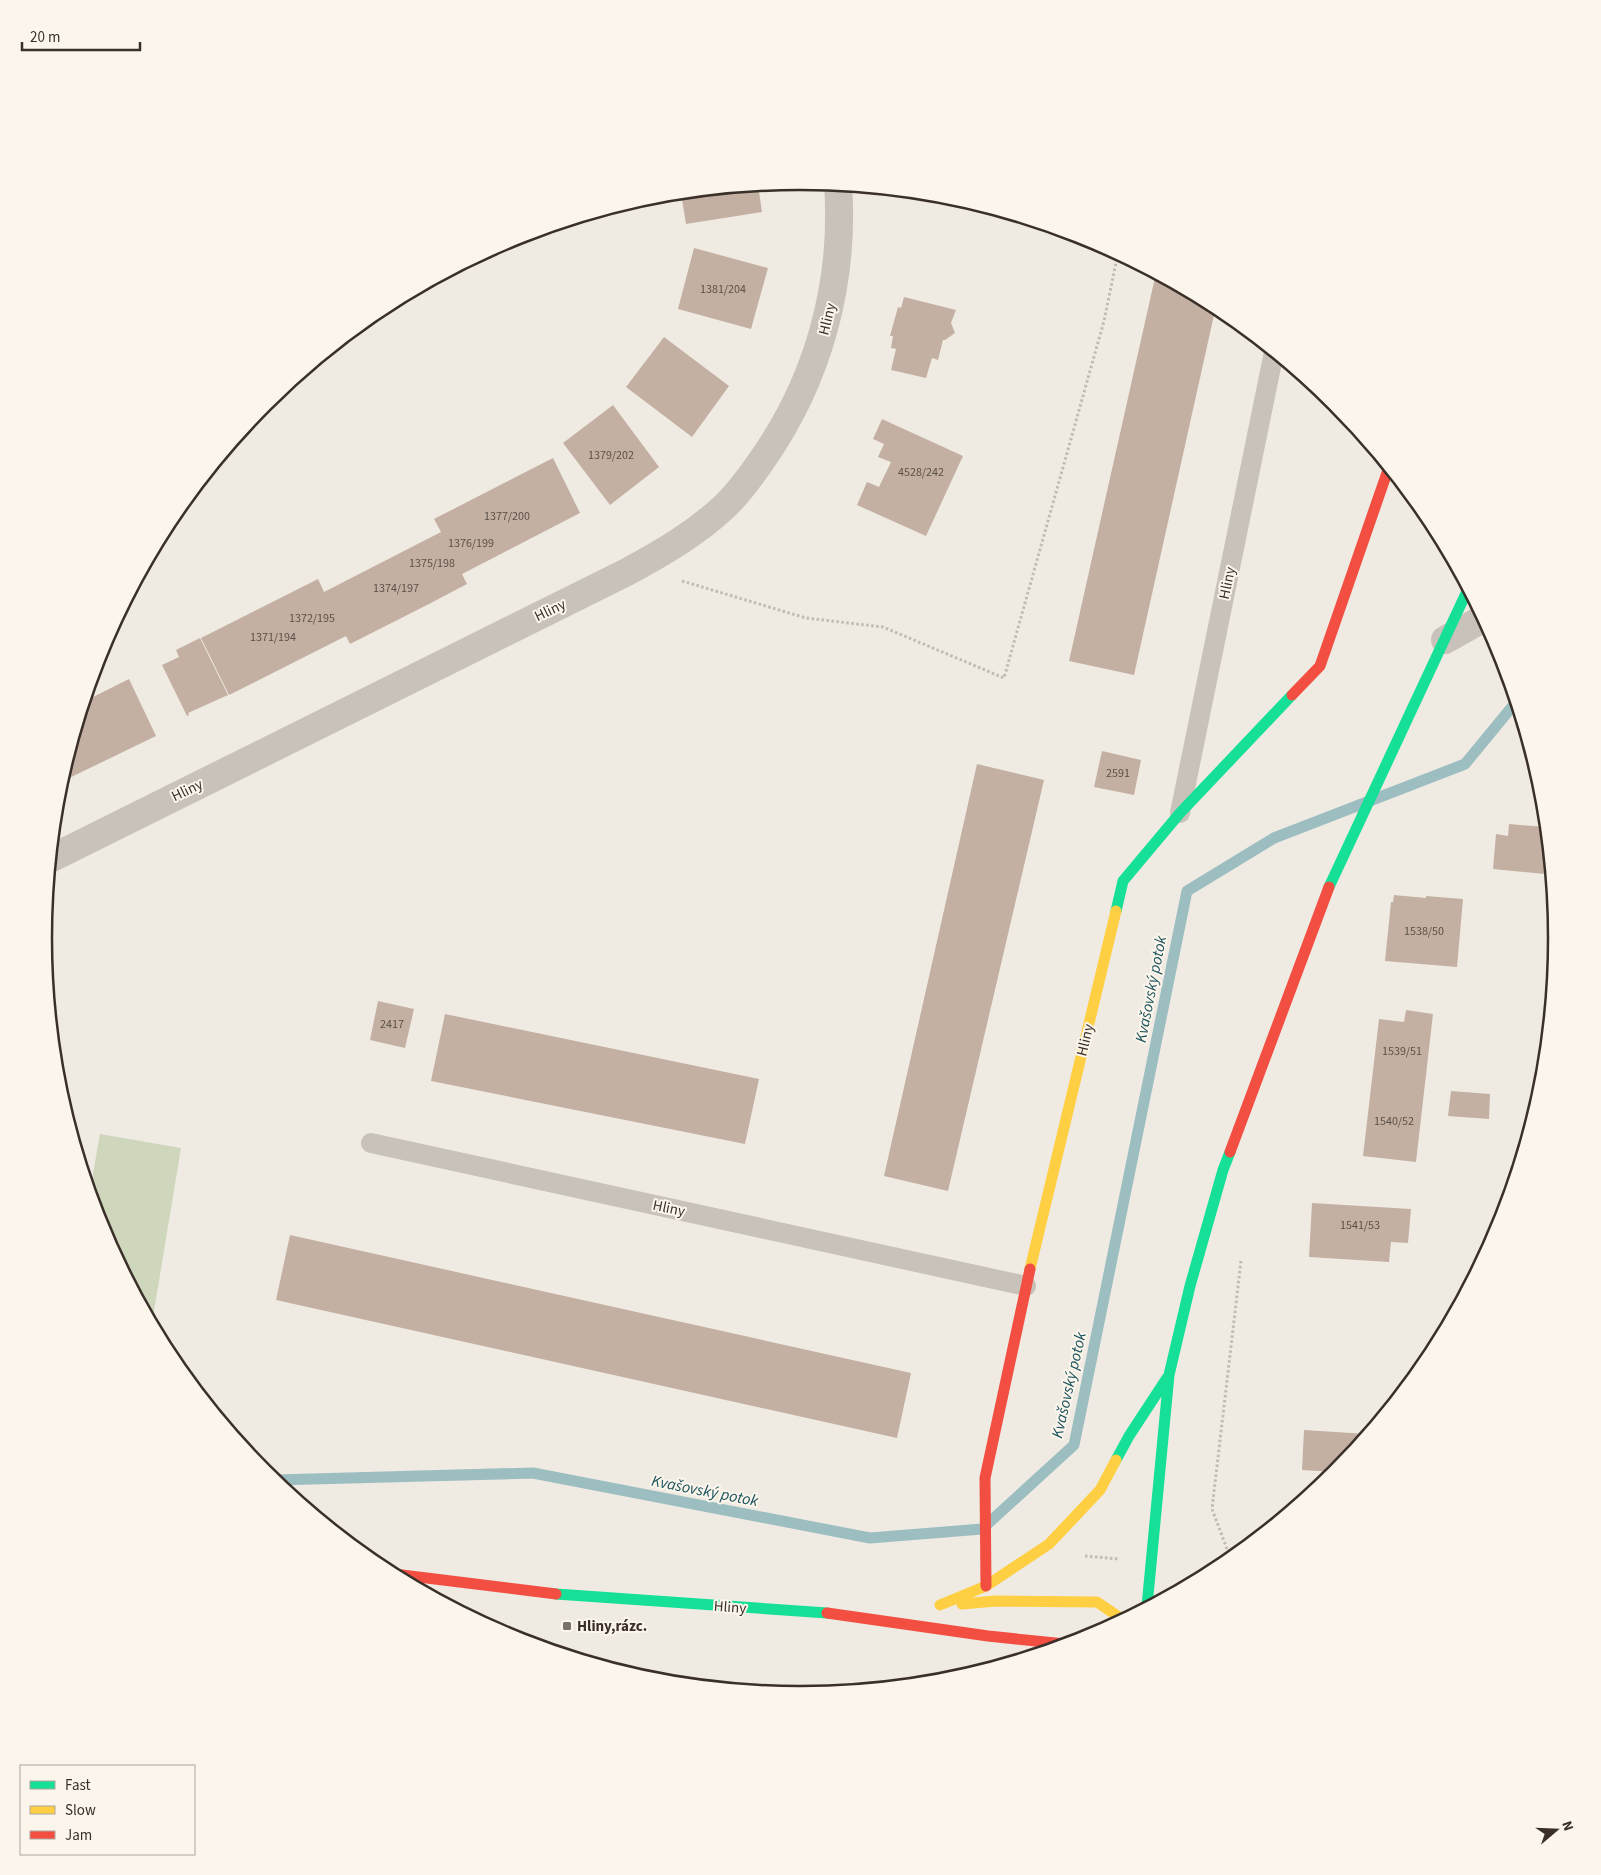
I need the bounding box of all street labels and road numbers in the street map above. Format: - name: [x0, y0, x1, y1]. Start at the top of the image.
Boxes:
- street label: Hliny: [813, 301, 842, 337]
- street label: Hliny: [1214, 565, 1241, 601]
- street label: Hliny: [531, 594, 569, 627]
- street label: Hliny: [168, 774, 206, 807]
- street label: Hliny: [1071, 1022, 1100, 1058]
- street label: Hliny: [651, 1195, 687, 1222]
- street label: Hliny: [713, 1596, 747, 1619]

